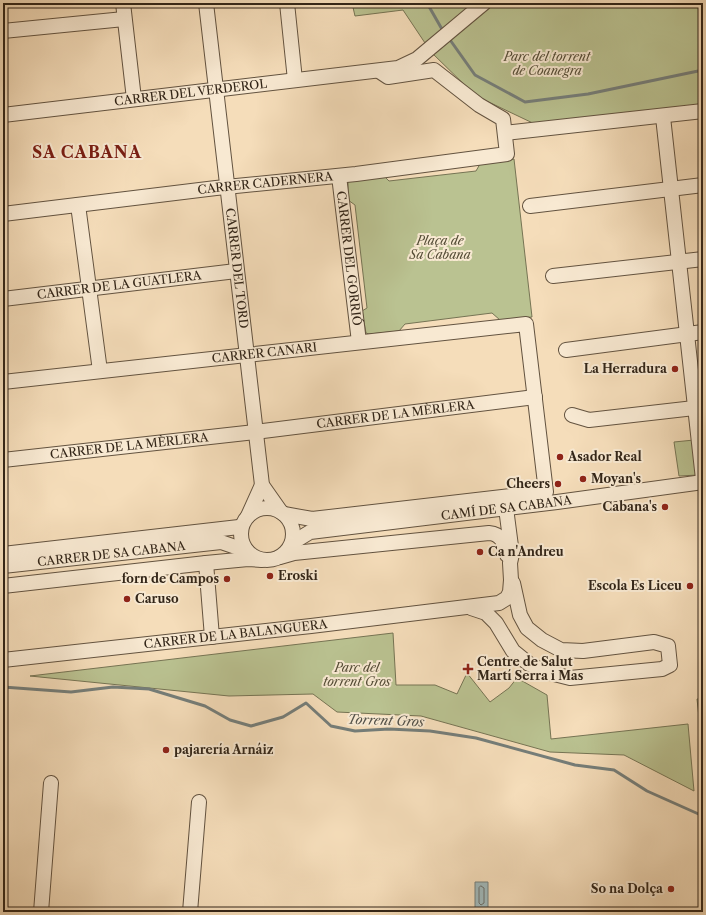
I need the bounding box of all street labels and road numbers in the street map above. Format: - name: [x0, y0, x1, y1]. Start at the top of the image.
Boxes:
- street label: CARRER DEL VERDEROL: [113, 76, 268, 109]
- street label: CARRER CADERNERA: [196, 168, 335, 197]
- street label: CARRER DEL GORRIÓ: [334, 190, 366, 327]
- street label: CARRER DEL TORD: [223, 207, 252, 329]
- street label: CARRER DE LA GUATLERA: [36, 267, 203, 302]
- street label: CARRER CANARI: [211, 339, 318, 366]
- street label: CARRER DE LA MÈRLERA: [315, 397, 476, 431]
- street label: CARRER DE LA MÈRLERA: [49, 429, 210, 462]
- street label: CAMÍ DE SA CABANA: [440, 492, 574, 523]
- street label: CARRER DE SA CABANA: [36, 538, 187, 569]
- street label: CARRER DE LA BALANGUERA: [143, 616, 329, 651]

